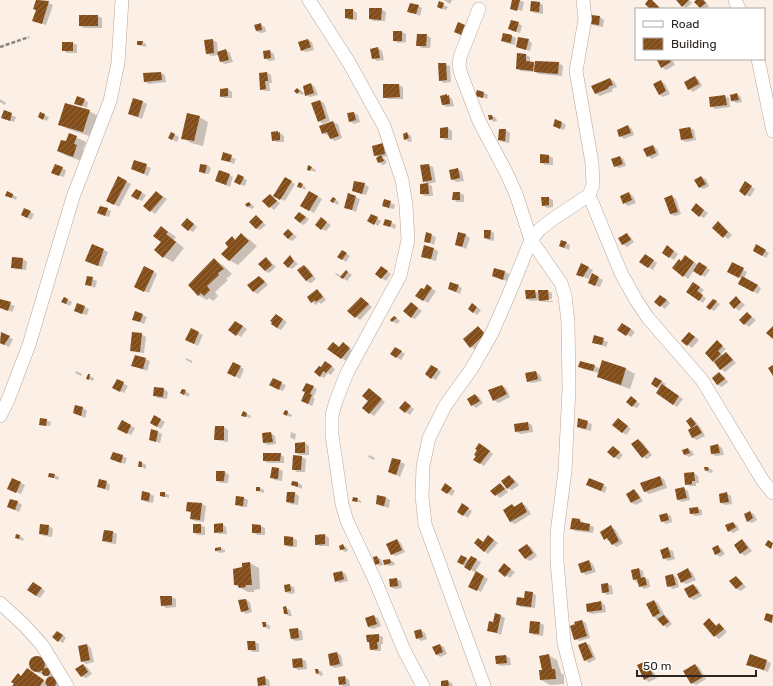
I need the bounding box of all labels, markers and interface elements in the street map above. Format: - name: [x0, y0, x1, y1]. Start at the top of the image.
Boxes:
- legend: [635, 8, 765, 60]
- text: Road: [671, 17, 699, 31]
- text: Building: [671, 37, 717, 51]
- scale bar: [637, 652, 756, 678]
- text: 50 m: [643, 659, 671, 673]

